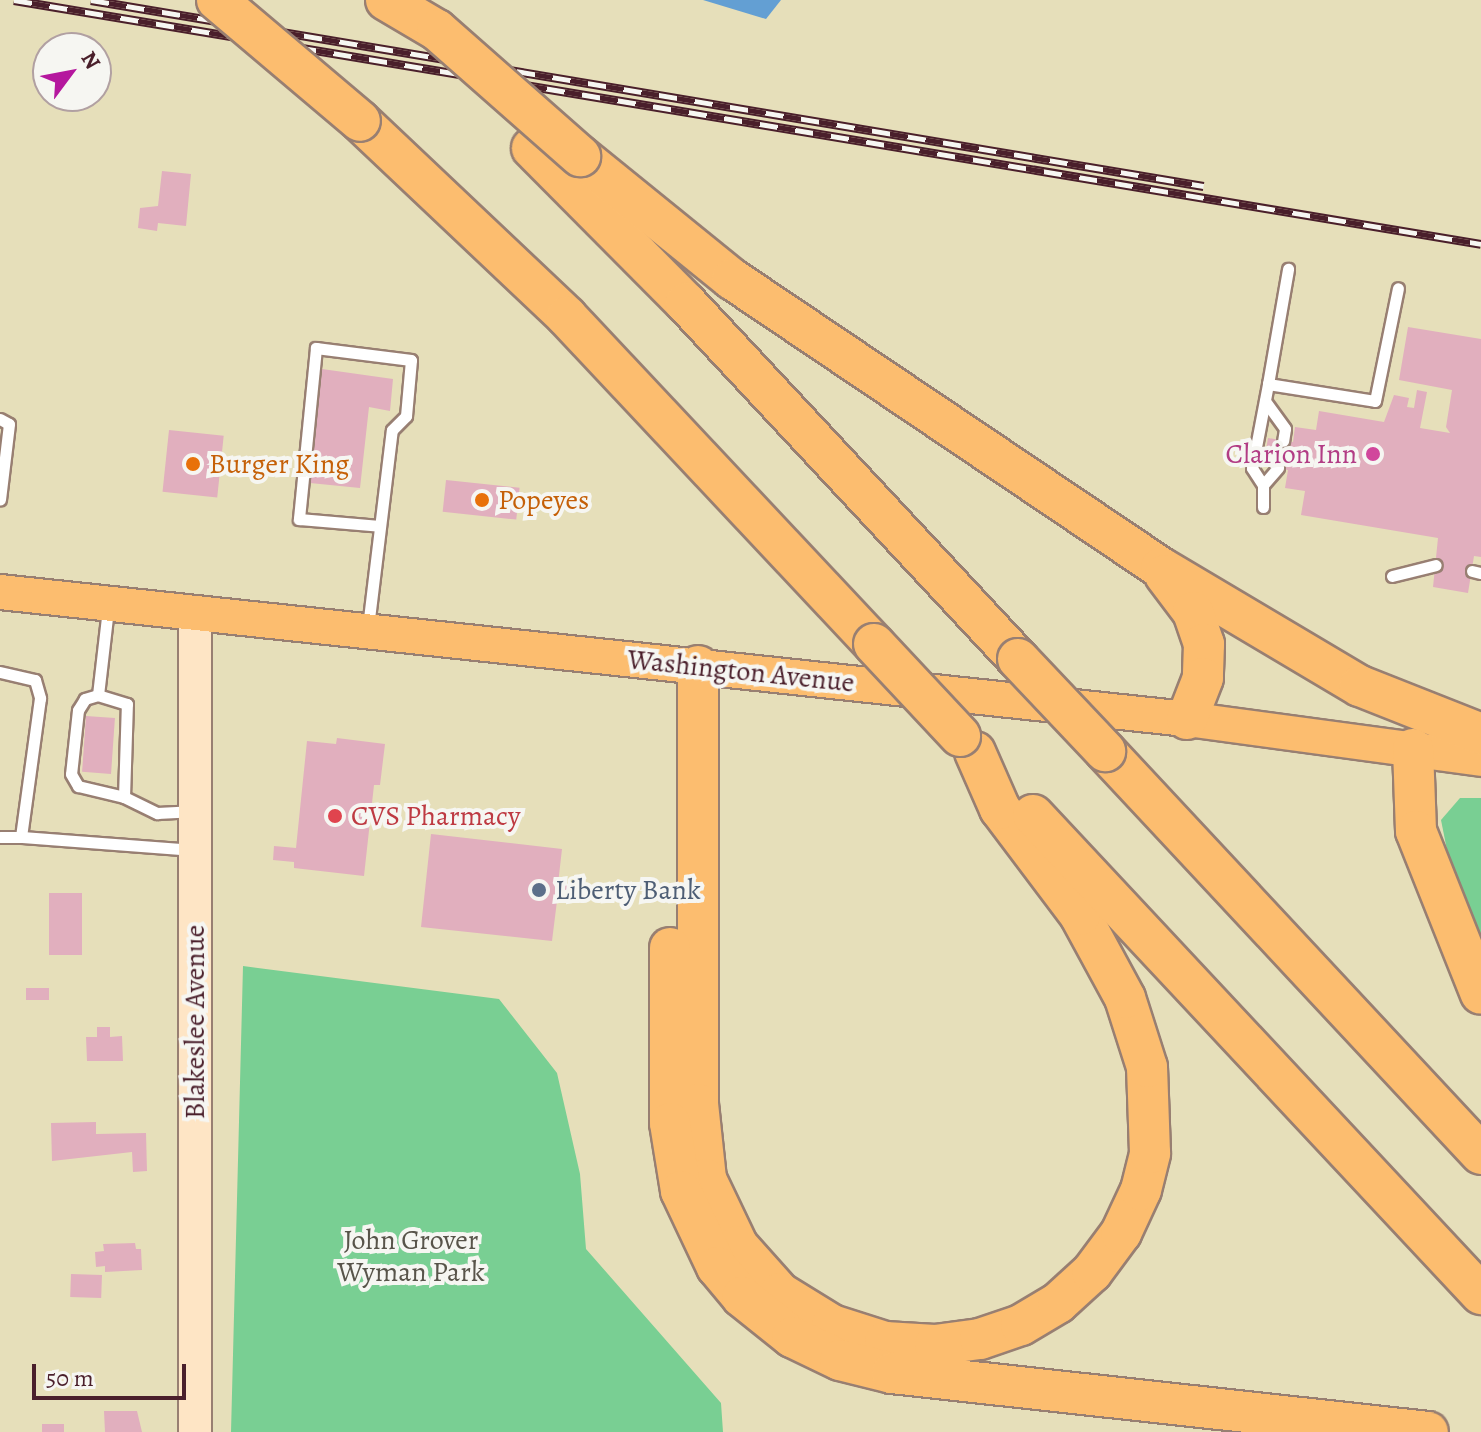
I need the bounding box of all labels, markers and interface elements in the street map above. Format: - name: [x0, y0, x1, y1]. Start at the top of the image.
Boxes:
- north arrow: [32, 32, 112, 112]
- text: N: [74, 46, 108, 75]
- place label: Clarion Inn: [1226, 437, 1357, 471]
- marker: Clarion Inn: [1364, 445, 1382, 463]
- place label: Burger King: [209, 447, 349, 481]
- marker: Burger King: [184, 455, 202, 473]
- place label: Popeyes: [498, 483, 589, 517]
- marker: Popeyes: [473, 491, 491, 509]
- street label: Washington Avenue: [626, 642, 856, 700]
- place label: CVS Pharmacy: [351, 799, 520, 833]
- marker: CVS Pharmacy: [326, 807, 344, 825]
- place label: Liberty Bank: [555, 873, 701, 907]
- marker: Liberty Bank: [530, 881, 548, 899]
- street label: Blakeslee Avenue: [178, 925, 212, 1119]
- park label: John Grover Wyman Park: [337, 1223, 485, 1289]
- scale bar: [36, 1348, 190, 1398]
- text: 50 m: [46, 1362, 94, 1394]

